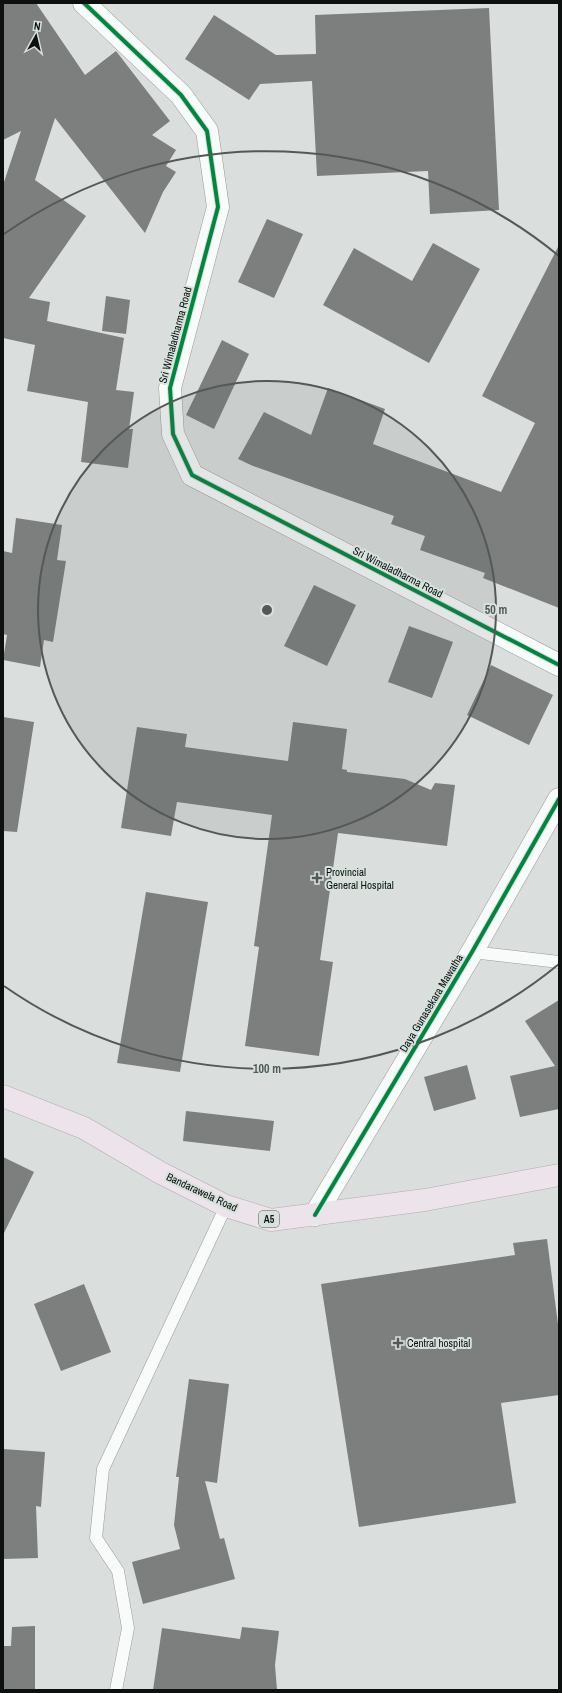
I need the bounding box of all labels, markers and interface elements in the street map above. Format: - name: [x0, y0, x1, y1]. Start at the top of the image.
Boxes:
- north arrow: [16, 16, 56, 56]
- text: N: [33, 19, 42, 33]
- street label: Sri Wimaladharma Road: [155, 285, 195, 385]
- street label: Sri Wimaladharma Road: [351, 543, 445, 601]
- text: 50 m: [485, 602, 507, 618]
- centre of rings: [260, 603, 274, 617]
- place label: Provincial General Hospital: [326, 865, 394, 892]
- marker: Provincial General Hospital: [311, 872, 323, 884]
- street label: Daya Gunasekara Mawatha: [396, 951, 466, 1055]
- text: 100 m: [253, 1061, 281, 1077]
- street label: Bandarawela Road: [164, 1169, 240, 1215]
- road number: A5: [259, 1211, 279, 1227]
- place label: Central hospital: [407, 1336, 470, 1350]
- marker: Central hospital: [392, 1337, 404, 1349]

